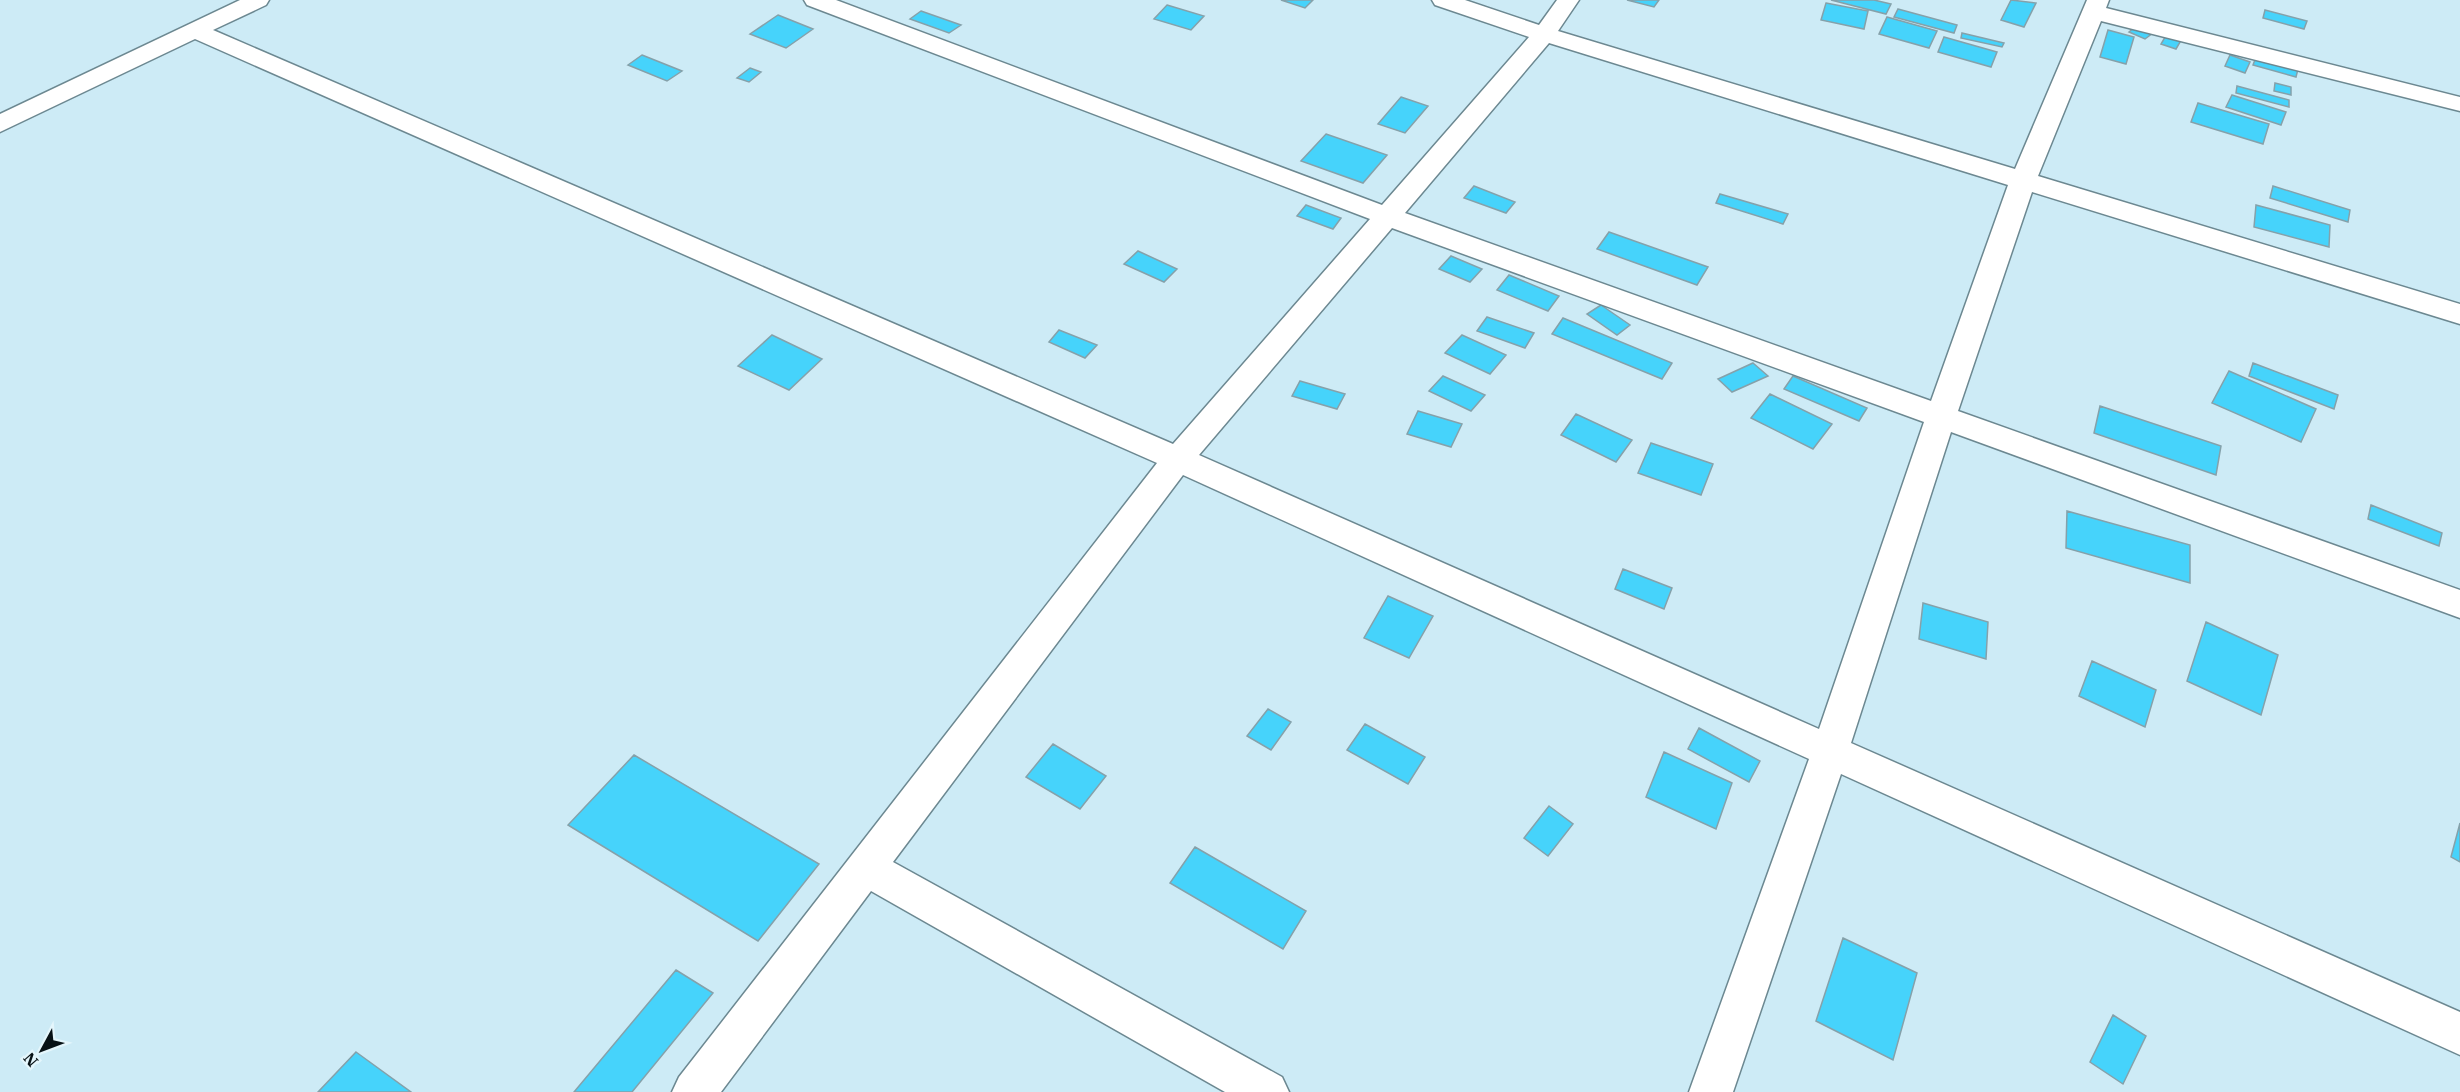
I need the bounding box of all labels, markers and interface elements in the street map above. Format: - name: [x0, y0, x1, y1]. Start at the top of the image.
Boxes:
- north arrow: [12, 1020, 72, 1080]
- text: N: [19, 1049, 42, 1071]

